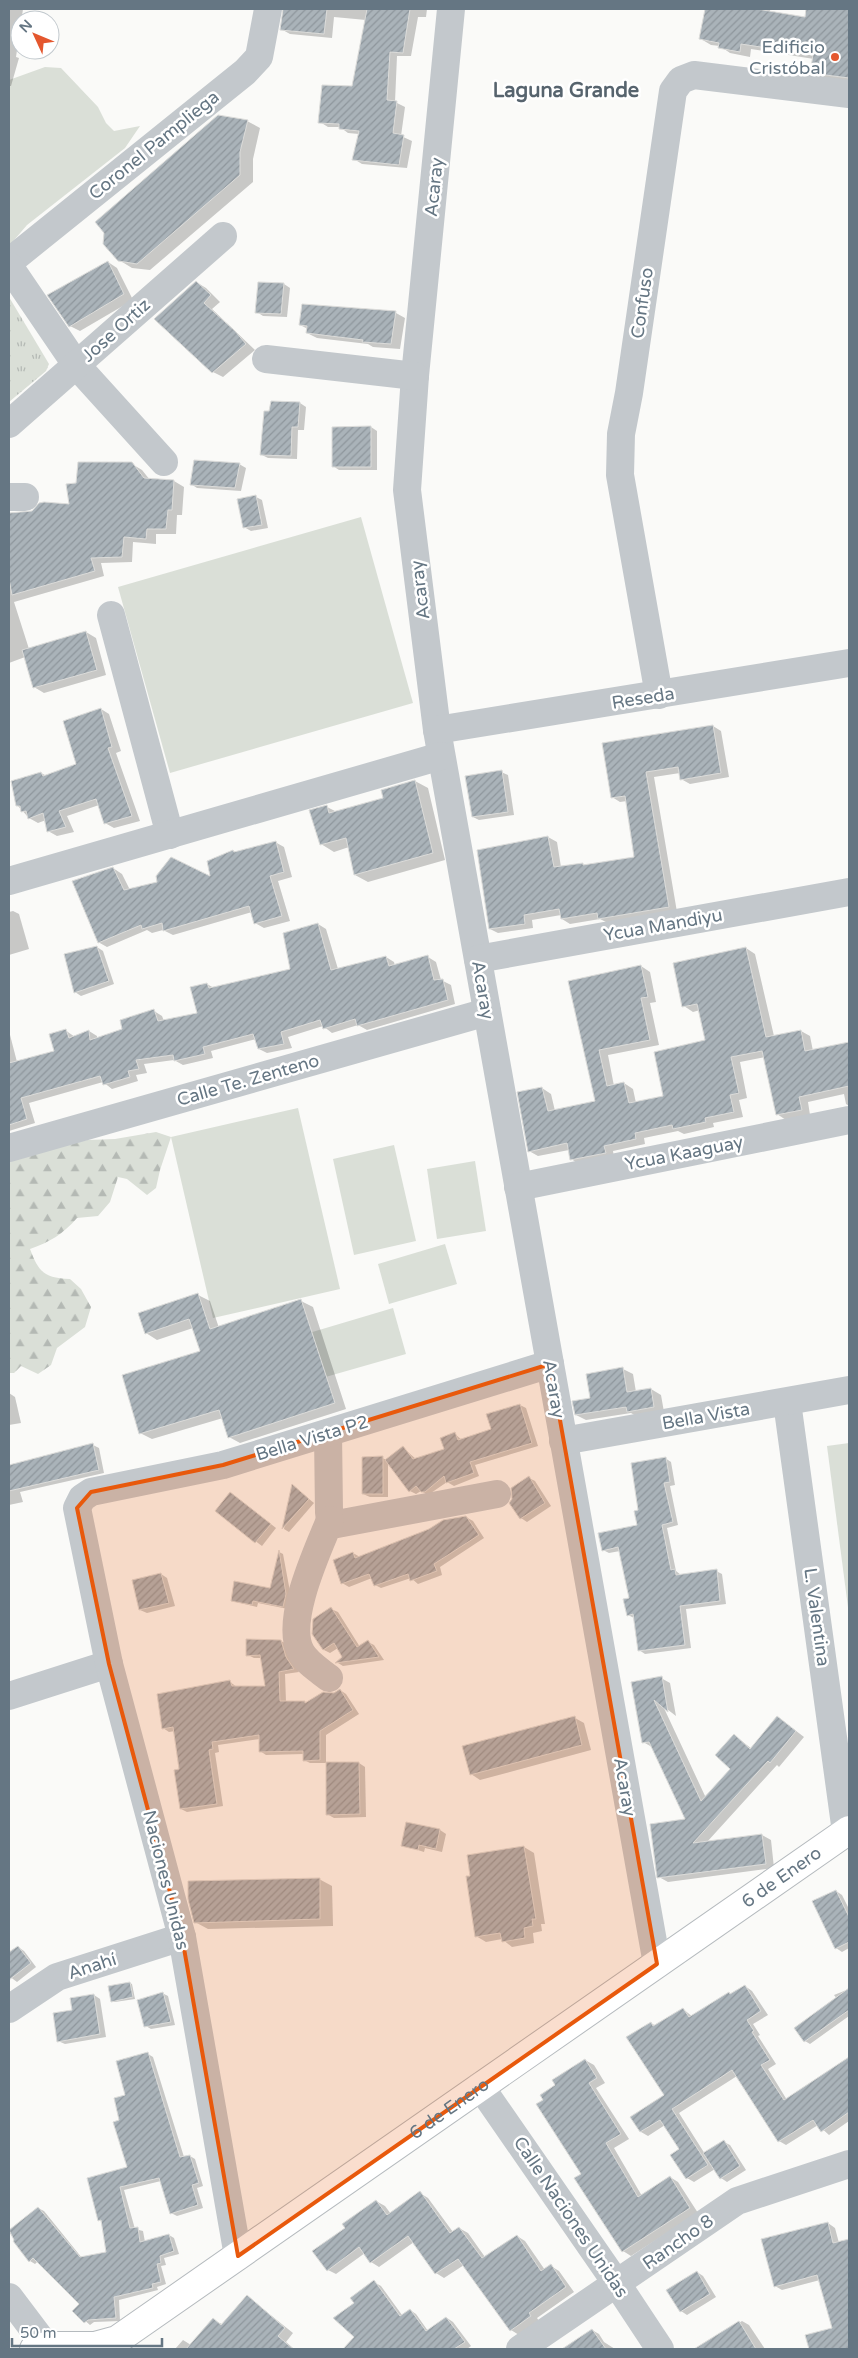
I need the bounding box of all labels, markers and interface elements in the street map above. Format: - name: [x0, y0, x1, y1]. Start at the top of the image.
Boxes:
- north arrow: [10, 10, 60, 60]
- text: N: [16, 16, 36, 36]
- place label: Edificio Cristóbal: [749, 36, 825, 79]
- marker: Edificio Cristóbal: [829, 51, 841, 63]
- district label: Laguna Grande: [493, 79, 639, 103]
- street label: Coronel Pampliega: [84, 86, 224, 204]
- street label: Acaray: [420, 156, 448, 218]
- street label: Confuso: [626, 266, 658, 340]
- street label: Jose Ortiz: [77, 294, 155, 366]
- street label: Acaray: [405, 559, 435, 621]
- street label: Reseda: [610, 682, 676, 714]
- street label: Ycua Mandiyu: [602, 904, 724, 946]
- street label: Acaray: [467, 959, 499, 1022]
- street label: Calle Te. Zenteno: [174, 1049, 322, 1111]
- street label: Ycua Kaaguay: [623, 1131, 745, 1175]
- street label: Acaray: [538, 1358, 570, 1421]
- street label: Bella Vista: [660, 1397, 752, 1435]
- street label: Bella Vista P2: [253, 1410, 371, 1466]
- street label: L. Valentina: [799, 1566, 835, 1668]
- street label: Acaray: [609, 1756, 641, 1819]
- street label: Naciones Unidas: [138, 1808, 194, 1952]
- street label: 6 de Enero: [737, 1842, 826, 1912]
- street label: Anahí: [65, 1948, 120, 1984]
- street label: 6 de Enero: [405, 2073, 493, 2144]
- street label: Calle Naciones Unidas: [509, 2132, 633, 2302]
- street label: Rancho 8: [638, 2210, 718, 2274]
- scale bar: [12, 2316, 162, 2348]
- text: 50 m: [20, 2324, 57, 2342]

